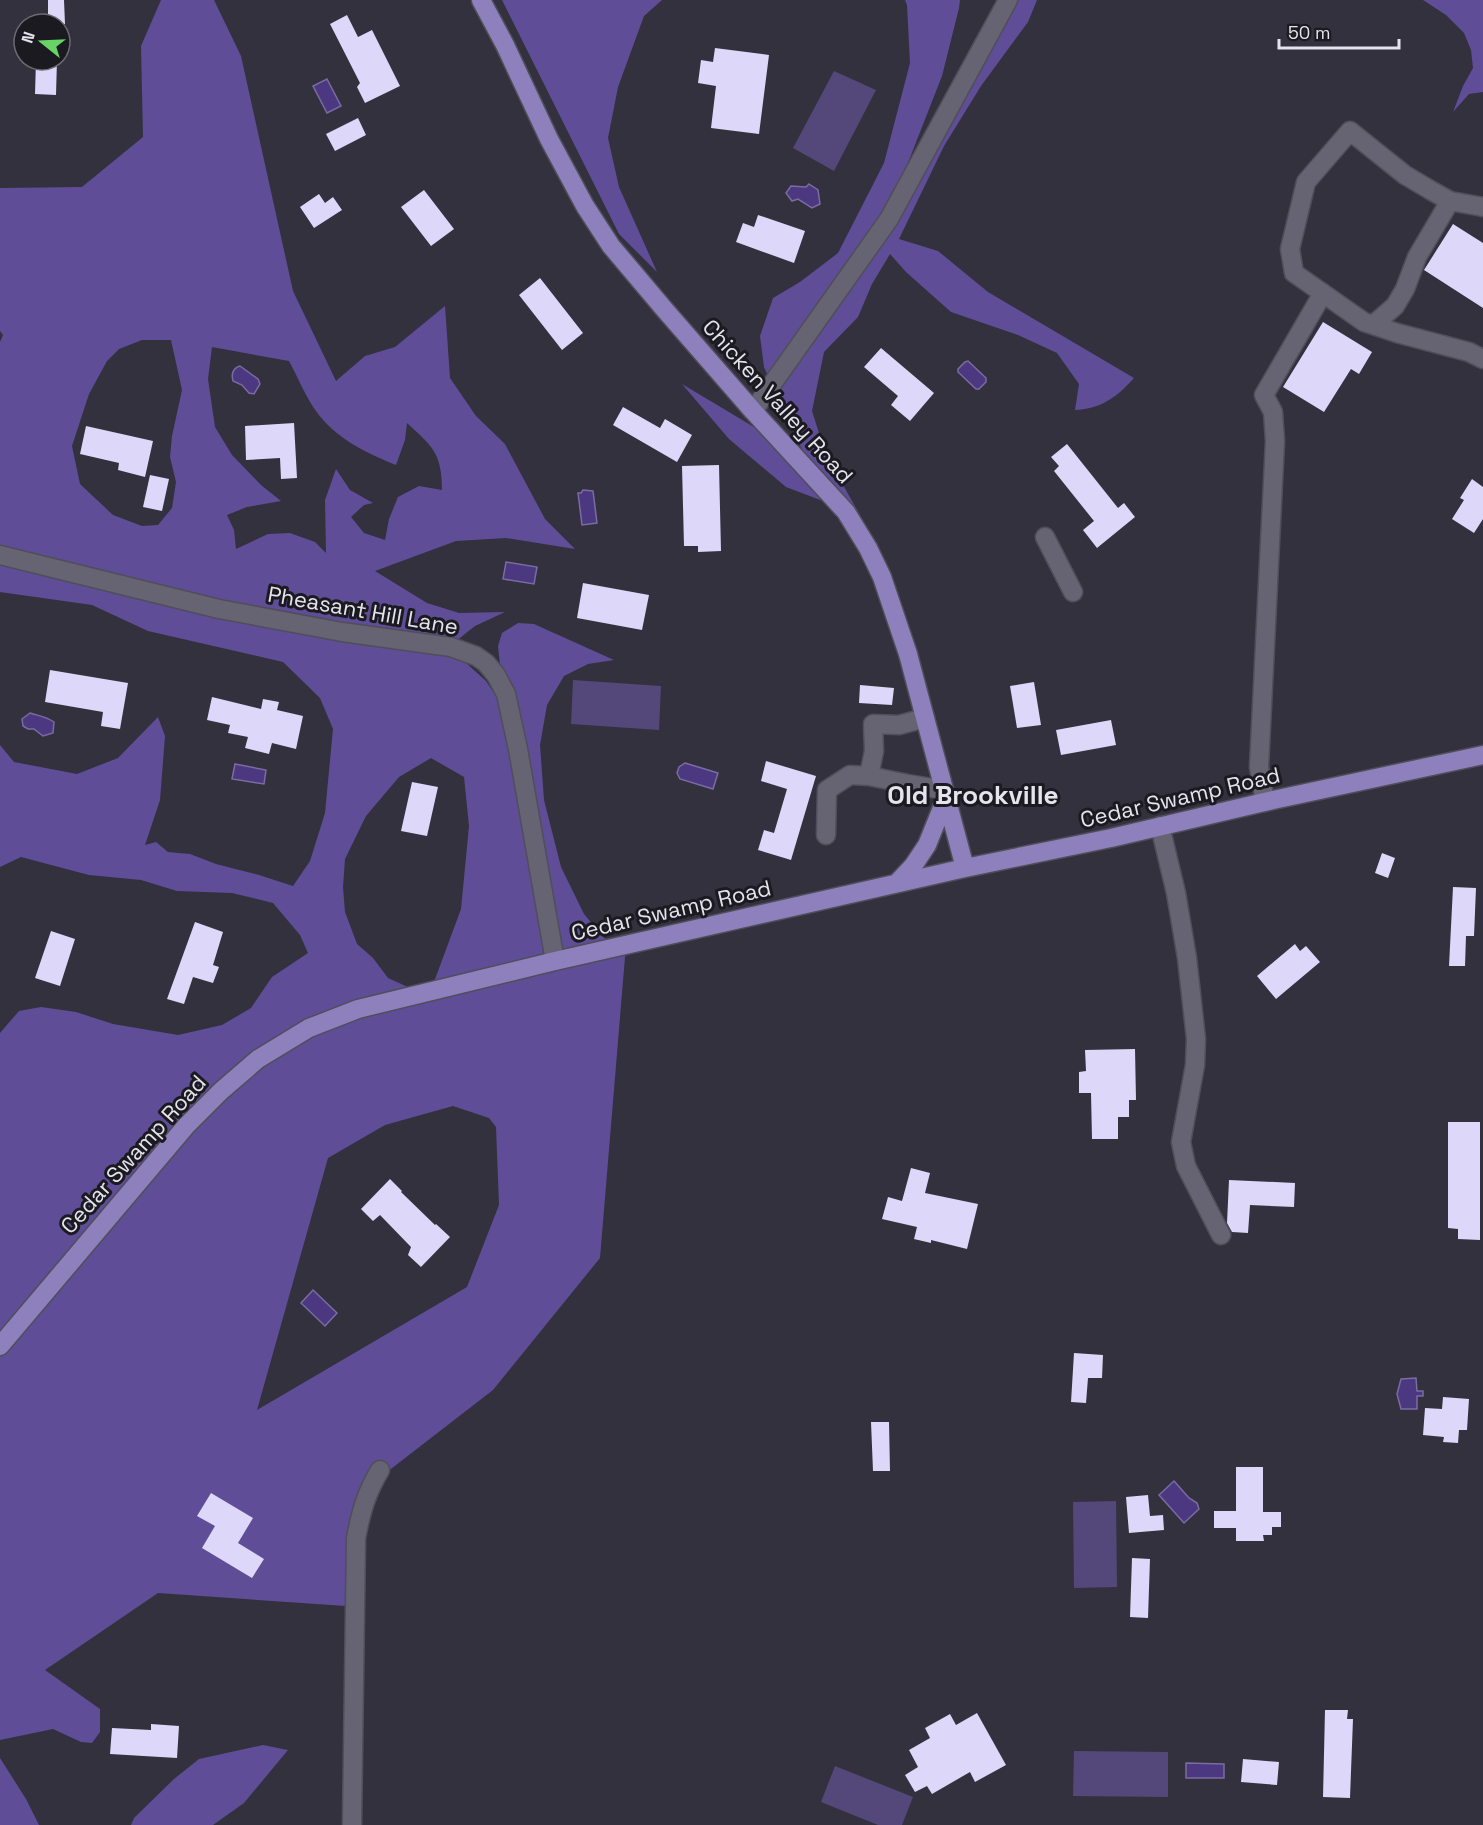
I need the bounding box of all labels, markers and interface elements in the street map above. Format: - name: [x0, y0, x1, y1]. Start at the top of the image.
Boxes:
- north arrow: [12, 12, 72, 72]
- scale bar: [1279, 12, 1399, 50]
- text: 50 m: [1288, 21, 1330, 44]
- text: N: [17, 29, 40, 46]
- street label: Chicken Valley Road: [697, 313, 859, 489]
- street label: Pheasant Hill Lane: [266, 579, 460, 641]
- street label: Cedar Swamp Road: [1077, 760, 1283, 834]
- district label: Old Brookville: [887, 778, 1059, 812]
- street label: Cedar Swamp Road: [568, 873, 774, 947]
- street label: Cedar Swamp Road: [54, 1069, 212, 1239]

